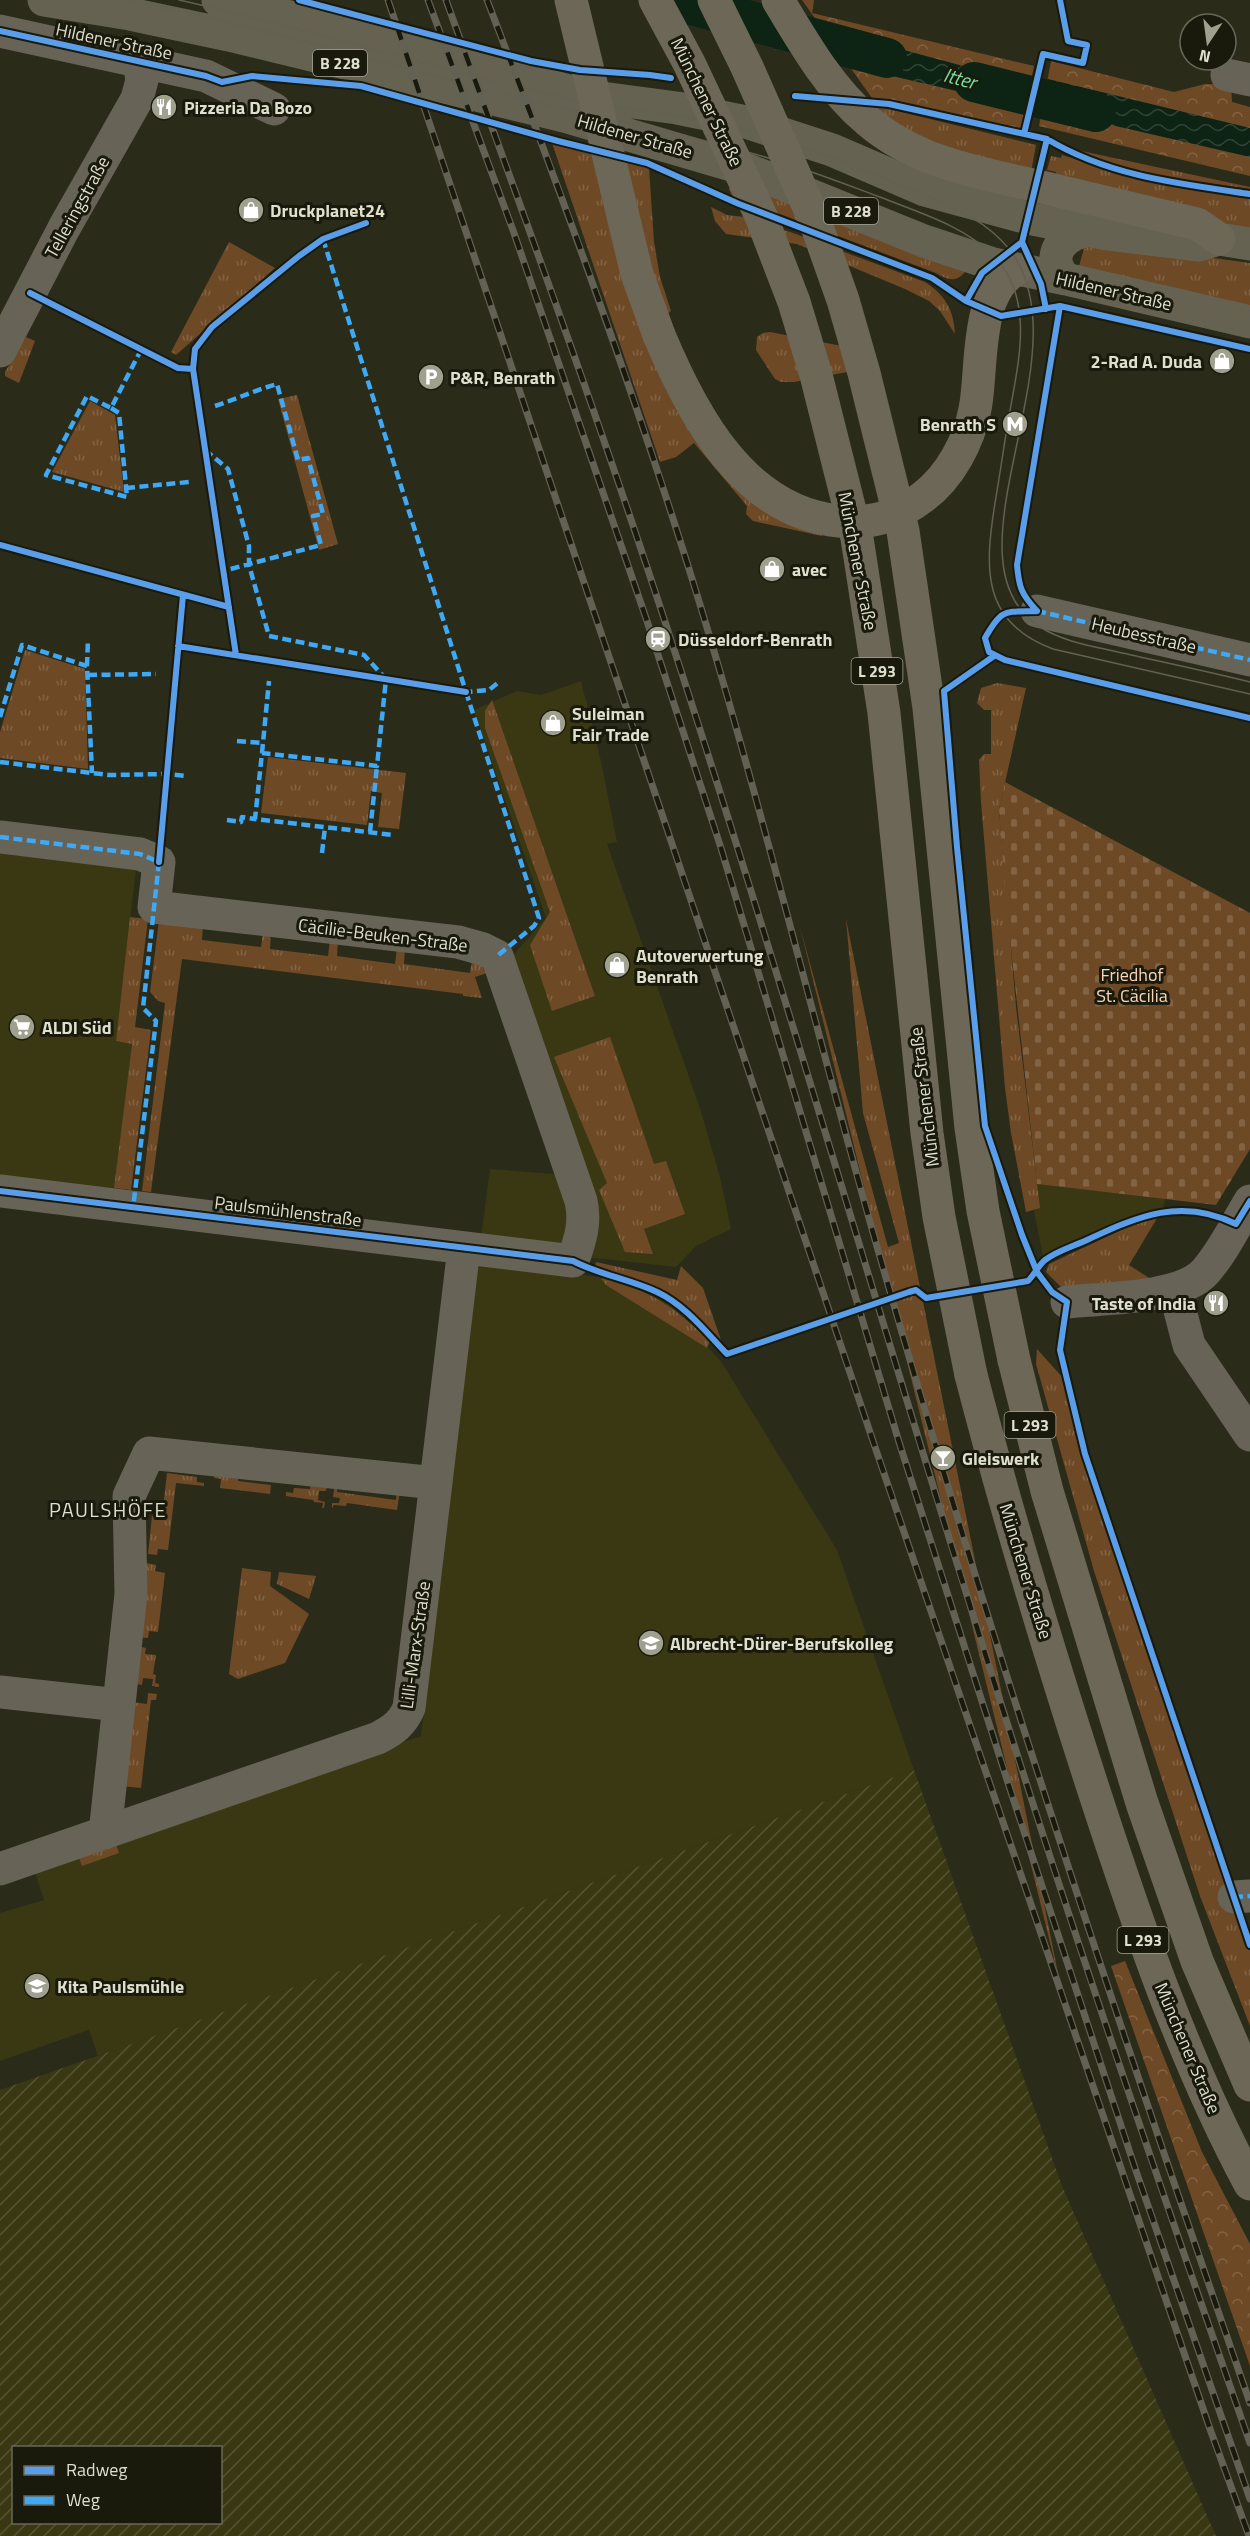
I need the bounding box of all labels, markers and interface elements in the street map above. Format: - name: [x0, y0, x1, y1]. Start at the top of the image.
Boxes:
- north arrow: [1178, 12, 1238, 72]
- street label: Hildener Straße: [53, 15, 175, 67]
- street label: Münchener Straße: [664, 33, 750, 171]
- text: N: [1197, 44, 1213, 70]
- road number: B 228: [313, 50, 367, 76]
- water label: Itter: [940, 59, 982, 98]
- restaurant icon: Pizzeria Da Bozo: [149, 92, 179, 122]
- place label: Pizzeria Da Bozo: [184, 94, 312, 121]
- street label: Hildener Straße: [574, 107, 696, 165]
- street label: Telleringstraße: [38, 151, 116, 263]
- shop icon: Druckplanet24: [236, 195, 266, 225]
- place label: Druckplanet24: [270, 197, 385, 224]
- road number: B 228: [824, 198, 878, 224]
- street label: Hildener Straße: [1053, 265, 1175, 317]
- shop icon: 2-Rad A. Duda: [1207, 346, 1237, 376]
- place label: 2-Rad A. Duda: [1091, 348, 1202, 375]
- parking icon: P&R, Benrath: [416, 362, 446, 392]
- place label: P&R, Benrath: [450, 364, 556, 391]
- metro station icon: Benrath S: [1000, 409, 1030, 439]
- place label: Benrath S: [920, 411, 996, 438]
- street label: Münchener Straße: [831, 489, 885, 633]
- shop icon: avec: [757, 554, 787, 584]
- place label: avec: [792, 556, 827, 583]
- street label: Heubesstraße: [1089, 610, 1199, 660]
- station icon: Düsseldorf-Benrath: [643, 624, 673, 654]
- place label: Düsseldorf-Benrath: [678, 626, 832, 653]
- road number: L 293: [852, 658, 902, 684]
- place label: Suleiman Fair Trade: [572, 700, 649, 748]
- shop icon: Suleiman Fair Trade: [538, 708, 568, 738]
- street label: Cäcilie-Beuken-Straße: [297, 911, 469, 959]
- place label: Autoverwertung Benrath: [636, 942, 764, 990]
- shop icon: Autoverwertung Benrath: [602, 950, 632, 980]
- park label: Friedhof St. Cäcilia: [1096, 961, 1168, 1009]
- supermarket icon: ALDI Süd: [7, 1012, 37, 1042]
- place label: ALDI Süd: [42, 1014, 112, 1041]
- street label: Münchener Straße: [902, 1026, 946, 1168]
- street label: Paulsmühlenstraße: [213, 1189, 363, 1233]
- restaurant icon: Taste of India: [1201, 1288, 1231, 1318]
- place label: Taste of India: [1092, 1290, 1196, 1317]
- road number: L 293: [1004, 1412, 1056, 1438]
- bar icon: Gleiswerk: [928, 1443, 958, 1473]
- place label: Gleiswerk: [962, 1445, 1040, 1472]
- district label: PAULSHÖFE: [49, 1494, 167, 1525]
- street label: Münchener Straße: [993, 1500, 1059, 1642]
- street label: Lilli-Marx-Straße: [393, 1579, 437, 1711]
- school or university icon: Albrecht-Dürer-Berufskolleg: [636, 1628, 666, 1658]
- place label: Albrecht-Dürer-Berufskolleg: [670, 1630, 893, 1657]
- road number: L 293: [1118, 1927, 1168, 1953]
- school or university icon: Kita Paulsmühle: [22, 1971, 52, 2001]
- place label: Kita Paulsmühle: [57, 1973, 184, 2000]
- street label: Münchener Straße: [1148, 1978, 1228, 2118]
- legend: [12, 2446, 222, 2524]
- text: Radweg: [66, 2456, 128, 2483]
- text: Weg: [66, 2486, 100, 2513]

